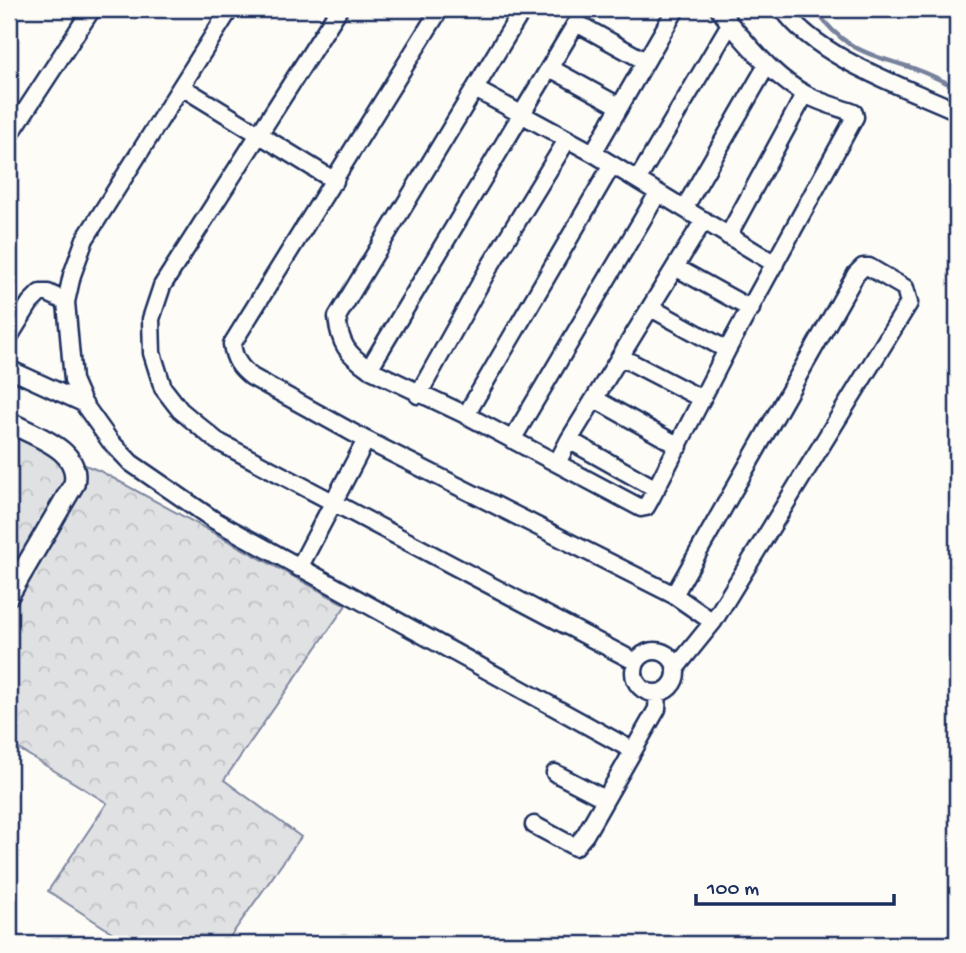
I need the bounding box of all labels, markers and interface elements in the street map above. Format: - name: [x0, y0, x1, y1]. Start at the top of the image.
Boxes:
- scale bar: [696, 862, 894, 906]
- text: 100 m: [706, 878, 759, 903]

